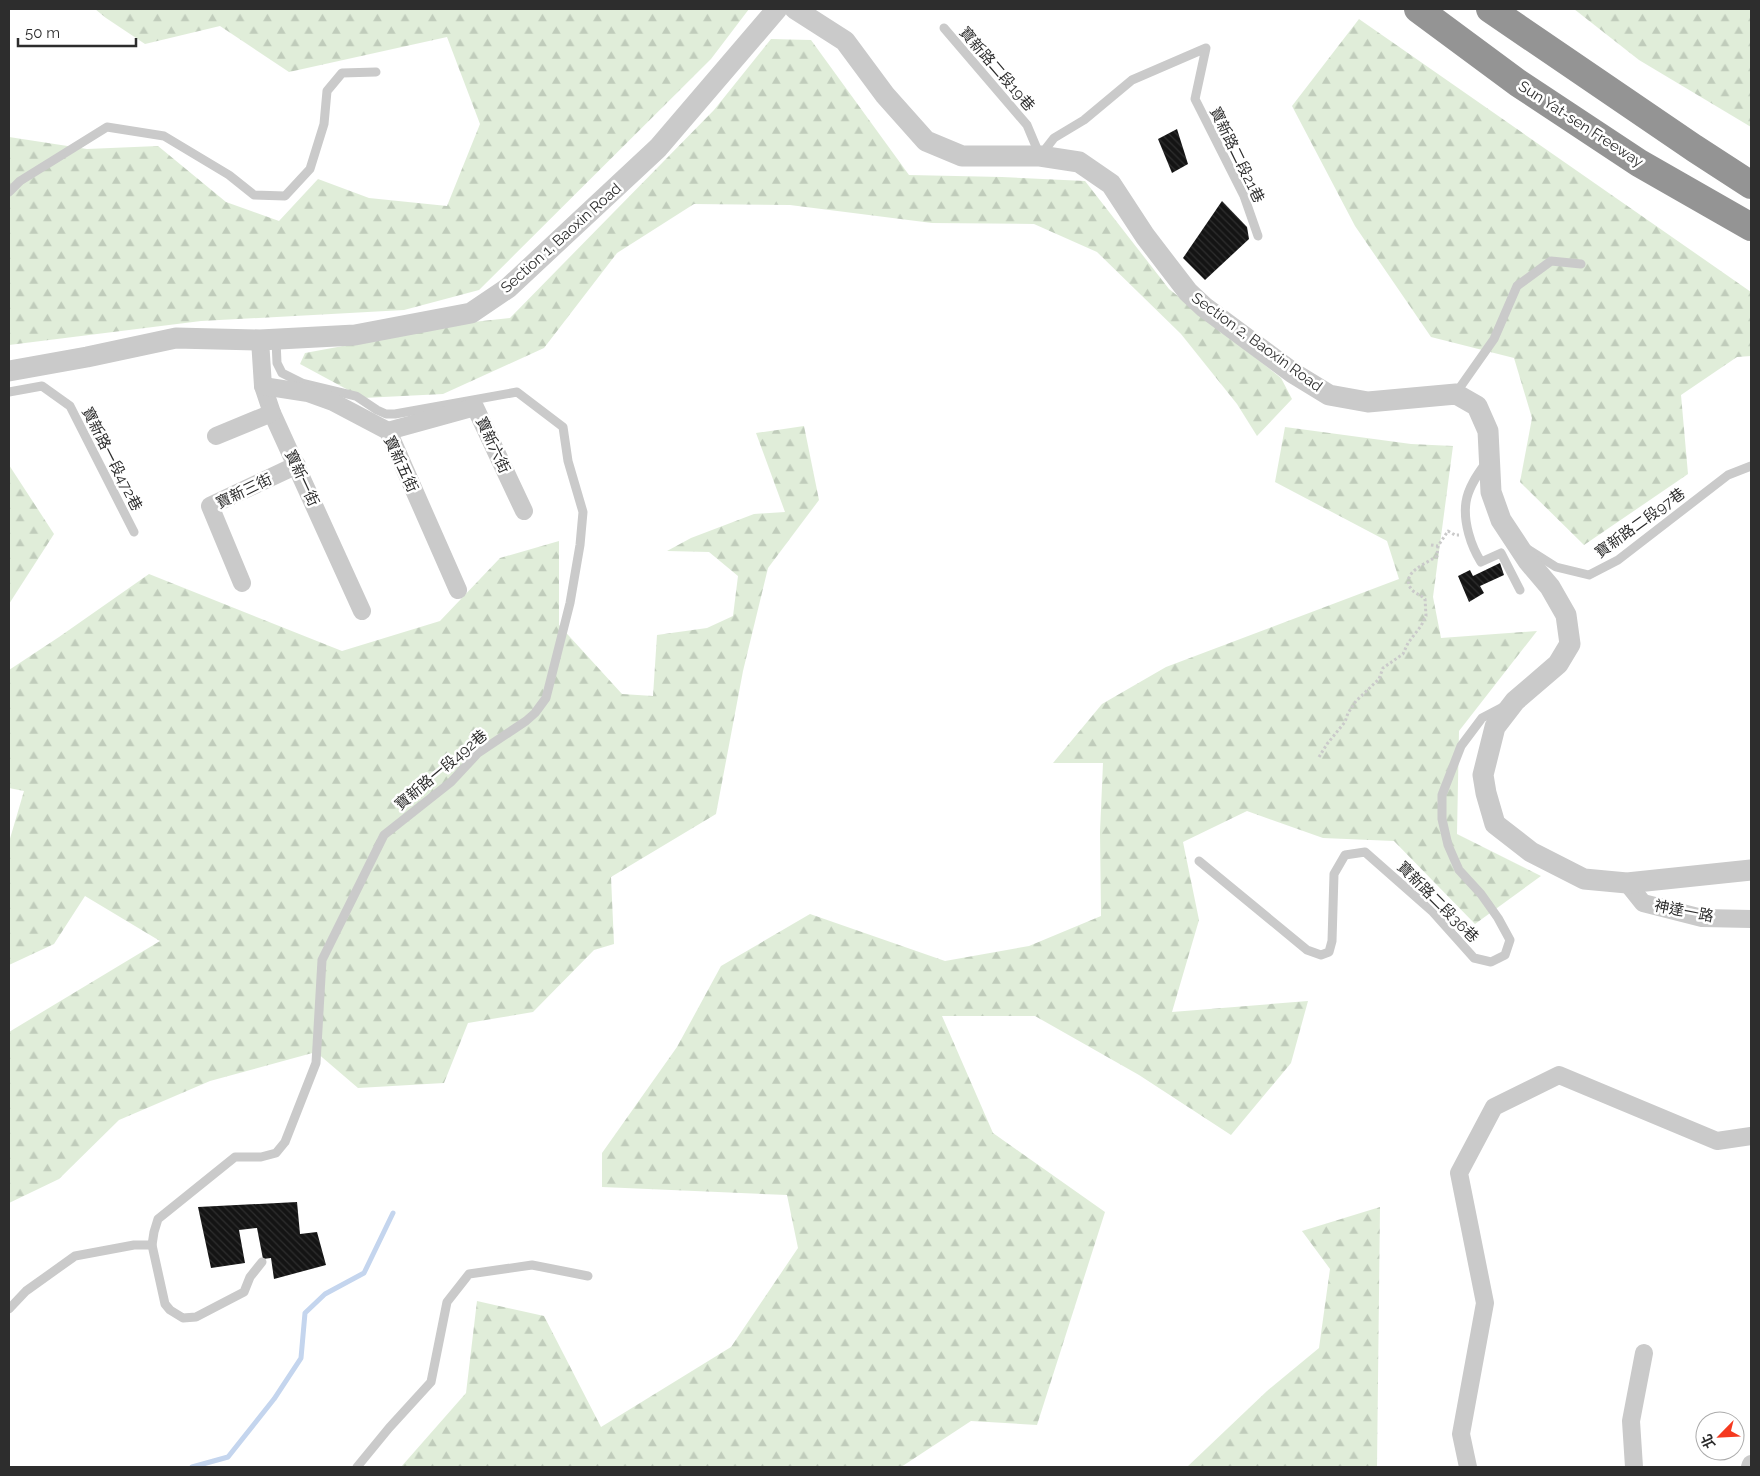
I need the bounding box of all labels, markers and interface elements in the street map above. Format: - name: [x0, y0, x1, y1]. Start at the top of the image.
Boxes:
- scale bar: [18, 15, 135, 47]
- street label: 寶新路二段19巷: [956, 23, 1038, 115]
- text: 50 m: [25, 24, 60, 42]
- street label: Sun Yat-sen Freeway: [1515, 77, 1647, 171]
- street label: 寶新路二段21巷: [1206, 104, 1268, 206]
- street label: Section 1, Baoxin Road: [497, 179, 625, 297]
- street label: Section 2, Baoxin Road: [1188, 289, 1326, 395]
- street label: 寶新路一段472巷: [78, 404, 146, 514]
- street label: 寶新六街: [472, 414, 514, 476]
- street label: 寶新五街: [380, 433, 422, 495]
- street label: 寶新一街: [281, 447, 323, 509]
- street label: 寶新三街: [213, 470, 275, 512]
- street label: 寶新路二段97巷: [1592, 484, 1688, 562]
- street label: 寶新路一段492巷: [391, 726, 491, 814]
- street label: 寶新路二段36巷: [1394, 858, 1482, 946]
- street label: 神達一路: [1653, 896, 1715, 926]
- north arrow: [1695, 1411, 1745, 1461]
- text: 北: [1698, 1432, 1718, 1451]

